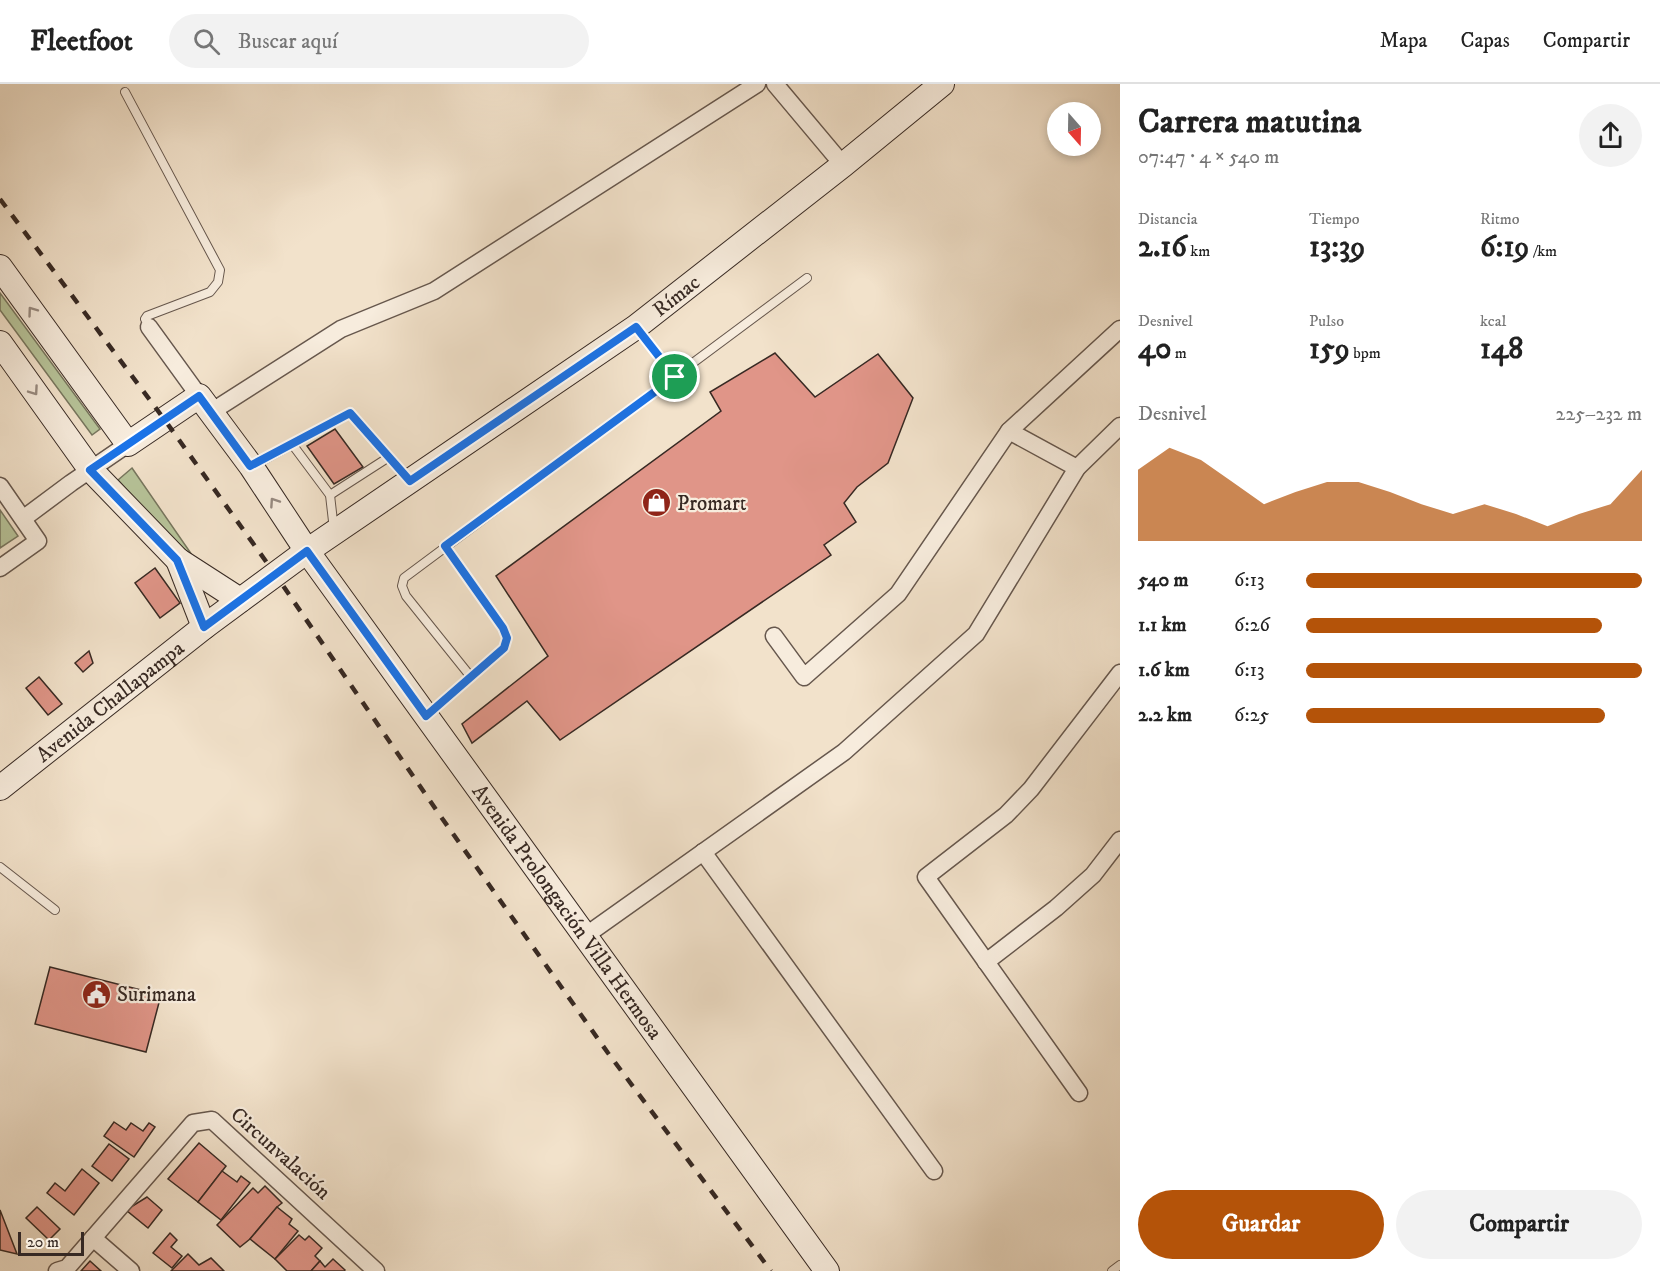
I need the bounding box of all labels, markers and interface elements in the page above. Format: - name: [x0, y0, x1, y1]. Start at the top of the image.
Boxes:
- search box: [169, 14, 589, 68]
- text: Fleetfoot: [30, 24, 133, 59]
- icon: search: [190, 25, 223, 58]
- text: Buscar aquí: [238, 28, 338, 55]
- text: Mapa: [1380, 28, 1427, 54]
- text: Capas: [1460, 28, 1510, 54]
- text: Compartir: [1543, 28, 1630, 54]
- north arrow: [1047, 102, 1101, 156]
- map controls: [1047, 102, 1101, 156]
- text: Carrera matutina: [1138, 102, 1361, 143]
- button: share: [1579, 104, 1642, 167]
- text: 07:47 · 4 × 540 m: [1138, 145, 1279, 170]
- text: Distancia: [1138, 209, 1197, 229]
- text: Tiempo: [1309, 209, 1360, 229]
- text: Ritmo: [1480, 209, 1520, 229]
- text: 2.16: [1138, 229, 1187, 266]
- text: 13:39: [1309, 229, 1365, 266]
- text: 6:19: [1480, 229, 1529, 266]
- text: km: [1187, 241, 1210, 261]
- text: /km: [1529, 241, 1557, 261]
- street label: Rímac: [648, 270, 706, 323]
- one-way arrow: [28, 307, 39, 318]
- text: Desnivel: [1138, 311, 1193, 331]
- text: Pulso: [1309, 311, 1344, 331]
- text: kcal: [1480, 311, 1506, 331]
- text: 40: [1138, 331, 1171, 368]
- text: 159: [1309, 331, 1350, 368]
- text: 148: [1480, 331, 1523, 368]
- text: m: [1171, 343, 1187, 363]
- text: bpm: [1350, 343, 1381, 363]
- pin: [649, 351, 700, 402]
- icon: arrive: [658, 360, 691, 393]
- one-way arrow: [27, 385, 38, 396]
- text: Desnivel: [1138, 402, 1207, 427]
- text: 225–232 m: [1556, 402, 1642, 427]
- shop icon: Promart: [640, 487, 672, 519]
- place label: Promart: [677, 491, 747, 517]
- one-way arrow: [270, 498, 282, 508]
- text: 540 m: [1138, 568, 1188, 593]
- text: 6:13: [1234, 568, 1264, 593]
- text: 1.1 km: [1138, 613, 1187, 638]
- text: 6:26: [1234, 613, 1270, 638]
- street label: Avenida Challapampa: [31, 636, 190, 768]
- text: 1.6 km: [1138, 658, 1190, 683]
- text: 6:13: [1234, 658, 1264, 683]
- text: 2.2 km: [1138, 703, 1192, 728]
- text: 6:25: [1234, 703, 1269, 728]
- street label: Avenida Prolongación Villa Hermosa: [466, 780, 668, 1045]
- public building icon: Surimana: [80, 978, 112, 1010]
- place label: Surimana: [117, 982, 196, 1008]
- street label: Circunvalación: [225, 1102, 336, 1206]
- button: Guardar: [1138, 1190, 1384, 1259]
- button: Compartir: [1396, 1190, 1642, 1259]
- scale bar: [18, 1229, 84, 1256]
- text: 20 m: [27, 1232, 59, 1252]

